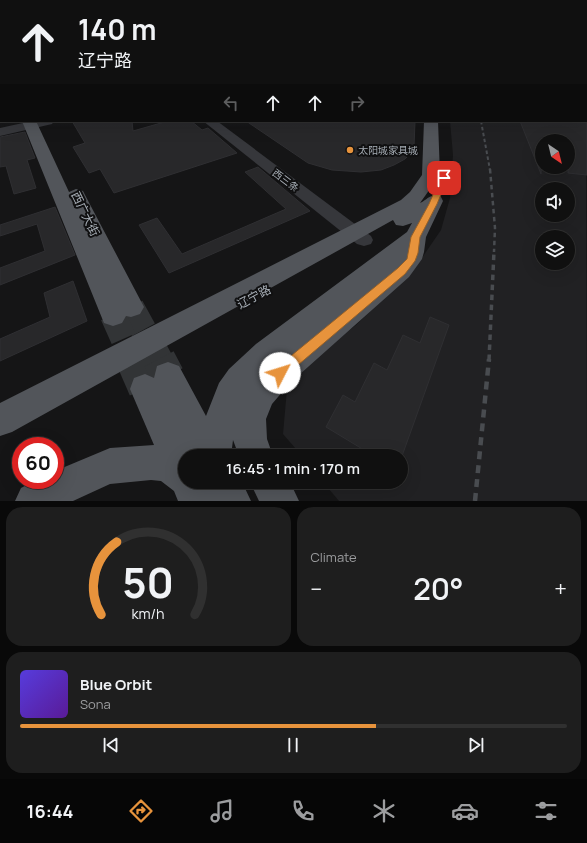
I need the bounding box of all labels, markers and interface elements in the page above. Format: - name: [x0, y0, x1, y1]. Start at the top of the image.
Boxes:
- text: 140 m: [78, 10, 157, 48]
- icon: ahead: [12, 16, 64, 68]
- text: 辽宁路: [78, 48, 132, 72]
- icon: left: [220, 92, 242, 114]
- icon: ahead: [262, 92, 284, 114]
- icon: ahead: [304, 92, 326, 114]
- icon: right: [346, 92, 368, 114]
- north arrow: [535, 134, 575, 174]
- map controls: [535, 134, 575, 270]
- place label: 太阳城家具城: [358, 143, 418, 157]
- marker: 太阳城家具城: [345, 145, 355, 155]
- pin: [427, 161, 461, 195]
- street label: 西三条: [270, 165, 302, 195]
- icon: arrive: [433, 167, 455, 189]
- button: sound: [535, 182, 575, 222]
- street label: 西广大街: [67, 188, 104, 239]
- button: layers: [535, 230, 575, 270]
- street label: 辽宁路: [234, 281, 274, 313]
- position arrow: [259, 352, 301, 394]
- speed limit sign: 60: [12, 437, 64, 489]
- text: 16:45 · 1 min · 170 m: [226, 458, 360, 479]
- text: Climate: [311, 548, 357, 566]
- text: 50: [122, 553, 174, 609]
- text: 20°: [413, 568, 464, 609]
- text: −: [311, 574, 322, 604]
- text: +: [554, 574, 567, 604]
- text: km/h: [132, 603, 165, 622]
- text: Blue Orbit: [80, 674, 152, 695]
- text: Sona: [80, 695, 111, 713]
- icon: previous: [100, 734, 122, 756]
- icon: pause: [282, 734, 304, 756]
- icon: next: [465, 734, 487, 756]
- icon: directions: [127, 797, 155, 825]
- icon: music: [208, 797, 236, 825]
- icon: phone: [289, 797, 317, 825]
- icon: climate: [370, 797, 398, 825]
- icon: car: [451, 797, 479, 825]
- icon: filters: [532, 797, 560, 825]
- text: 16:44: [27, 799, 73, 823]

